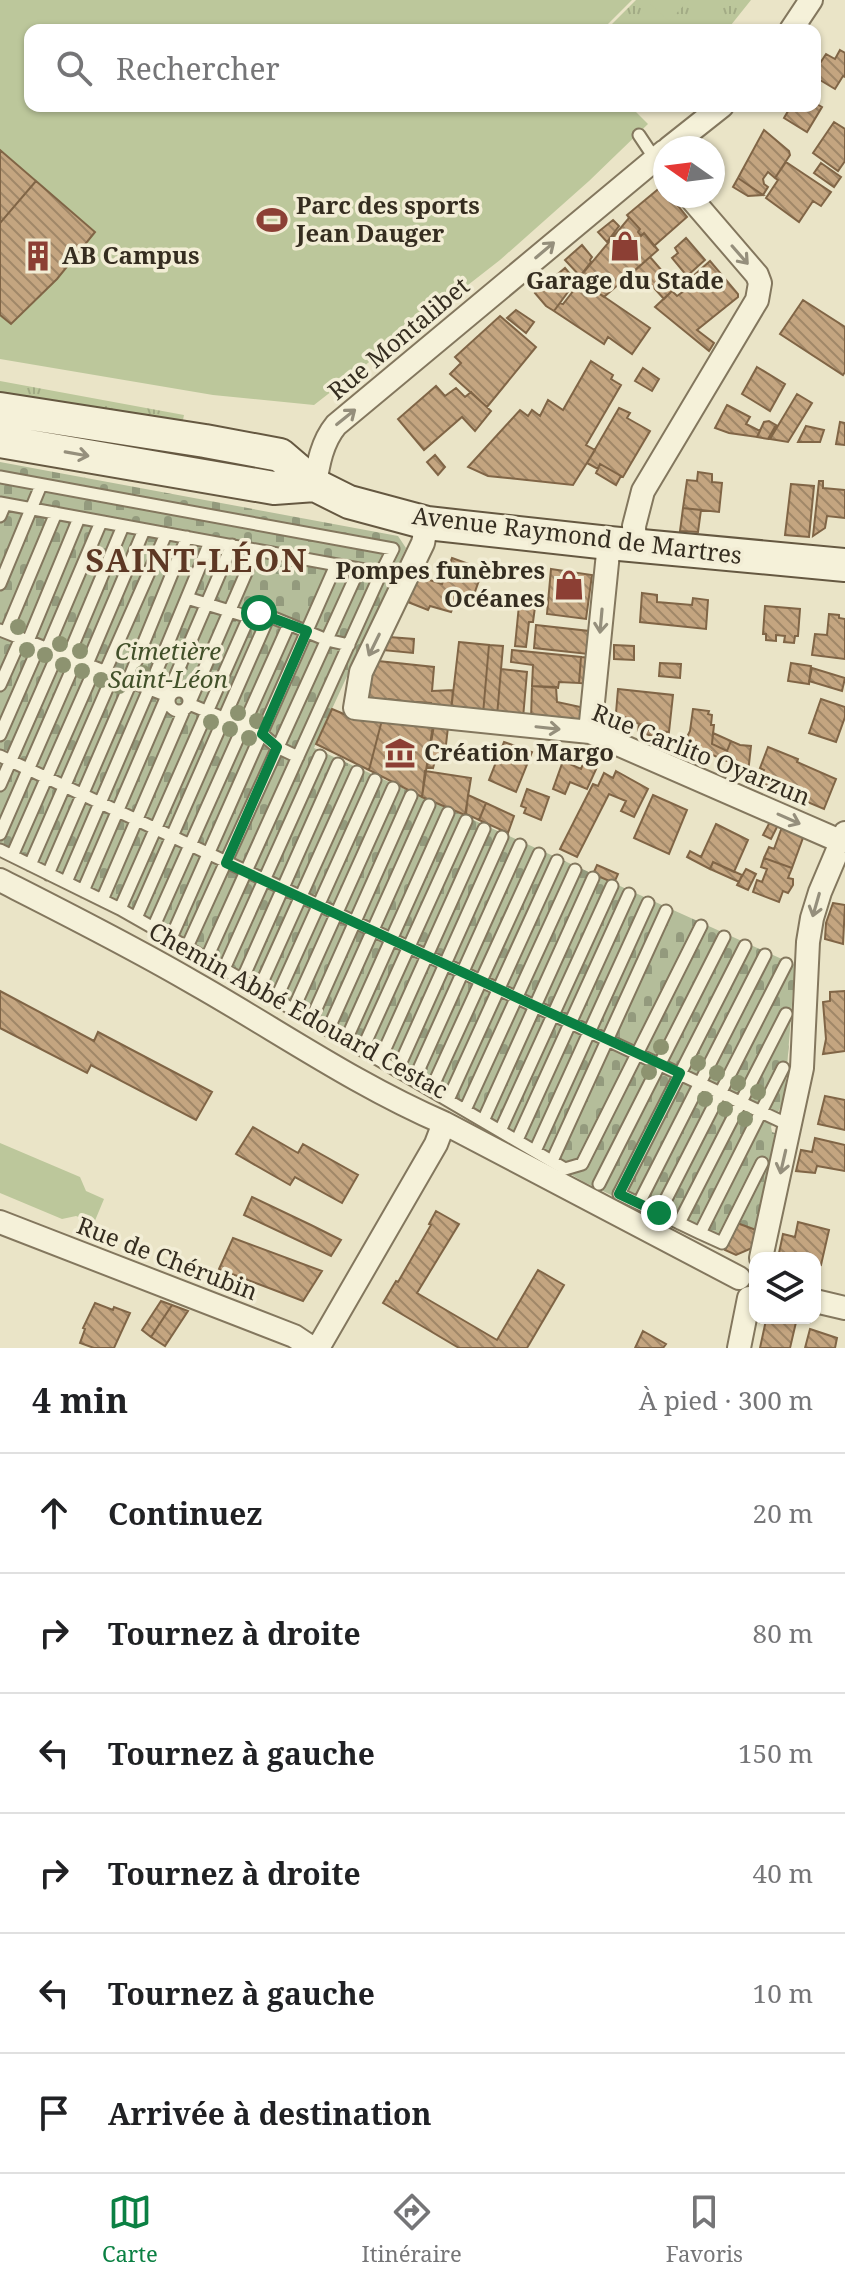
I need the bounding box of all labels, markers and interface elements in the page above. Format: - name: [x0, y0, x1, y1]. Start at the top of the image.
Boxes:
- search box: [24, 24, 821, 112]
- icon: search: [52, 46, 96, 90]
- text: Rechercher: [116, 48, 280, 89]
- north arrow: [653, 136, 725, 208]
- place label: Parc des sports Jean Dauger: [295, 188, 480, 249]
- sports icon: Parc des sports Jean Dauger: [255, 203, 289, 237]
- shop icon: Garage du Stade: [608, 229, 642, 263]
- place label: AB Campus: [62, 238, 200, 271]
- building icon: AB Campus: [21, 239, 55, 273]
- one-way arrow: [535, 241, 555, 259]
- one-way arrow: [731, 244, 749, 264]
- place label: Garage du Stade: [526, 263, 724, 296]
- street label: Rue Montalibet: [320, 269, 476, 407]
- one-way arrow: [335, 408, 356, 426]
- one-way arrow: [64, 448, 89, 463]
- street label: Avenue Raymond de Martres: [410, 498, 744, 571]
- district label: SAINT-LÉON: [85, 538, 309, 581]
- place label: Pompes funèbres Océanes: [335, 553, 545, 614]
- shop icon: Pompes funèbres Océanes: [552, 568, 586, 602]
- route start: [241, 595, 277, 631]
- one-way arrow: [593, 607, 608, 634]
- one-way arrow: [366, 633, 381, 657]
- park label: Cimetière Saint-Léon: [108, 634, 228, 695]
- street label: Rue Carlito Oyarzun: [588, 695, 816, 812]
- one-way arrow: [534, 720, 561, 735]
- place label: Création Margo: [424, 735, 614, 768]
- museum icon: Création Margo: [383, 736, 417, 770]
- one-way arrow: [776, 812, 801, 827]
- one-way arrow: [808, 892, 823, 918]
- street label: Chemin Abbé Edouard Cestac: [143, 914, 454, 1106]
- one-way arrow: [775, 1149, 790, 1175]
- route end: [641, 1195, 677, 1231]
- street label: Rue de Chérubin: [72, 1208, 263, 1307]
- map controls: [749, 1252, 821, 1324]
- button: layers: [749, 1252, 821, 1324]
- text: 4 min: [32, 1377, 128, 1423]
- text: À pied · 300 m: [639, 1382, 813, 1418]
- icon: ahead: [32, 1491, 76, 1535]
- text: Continuez: [108, 1493, 262, 1534]
- text: 20 m: [753, 1495, 813, 1531]
- icon: right: [32, 1611, 76, 1655]
- text: Tournez à droite: [108, 1613, 361, 1654]
- text: 80 m: [753, 1615, 813, 1651]
- icon: left: [32, 1731, 76, 1775]
- text: Tournez à gauche: [108, 1733, 375, 1774]
- text: 150 m: [738, 1735, 813, 1771]
- icon: right: [32, 1851, 76, 1895]
- text: Tournez à droite: [108, 1853, 361, 1894]
- text: 40 m: [753, 1855, 813, 1891]
- icon: left: [32, 1971, 76, 2015]
- text: Tournez à gauche: [108, 1973, 375, 2014]
- text: 10 m: [753, 1975, 813, 2011]
- icon: arrive: [32, 2091, 76, 2135]
- text: Arrivée à destination: [108, 2093, 432, 2134]
- tab: Carte: [102, 2190, 158, 2268]
- tab: Itinéraire: [362, 2190, 462, 2268]
- tab: Favoris: [666, 2190, 743, 2268]

